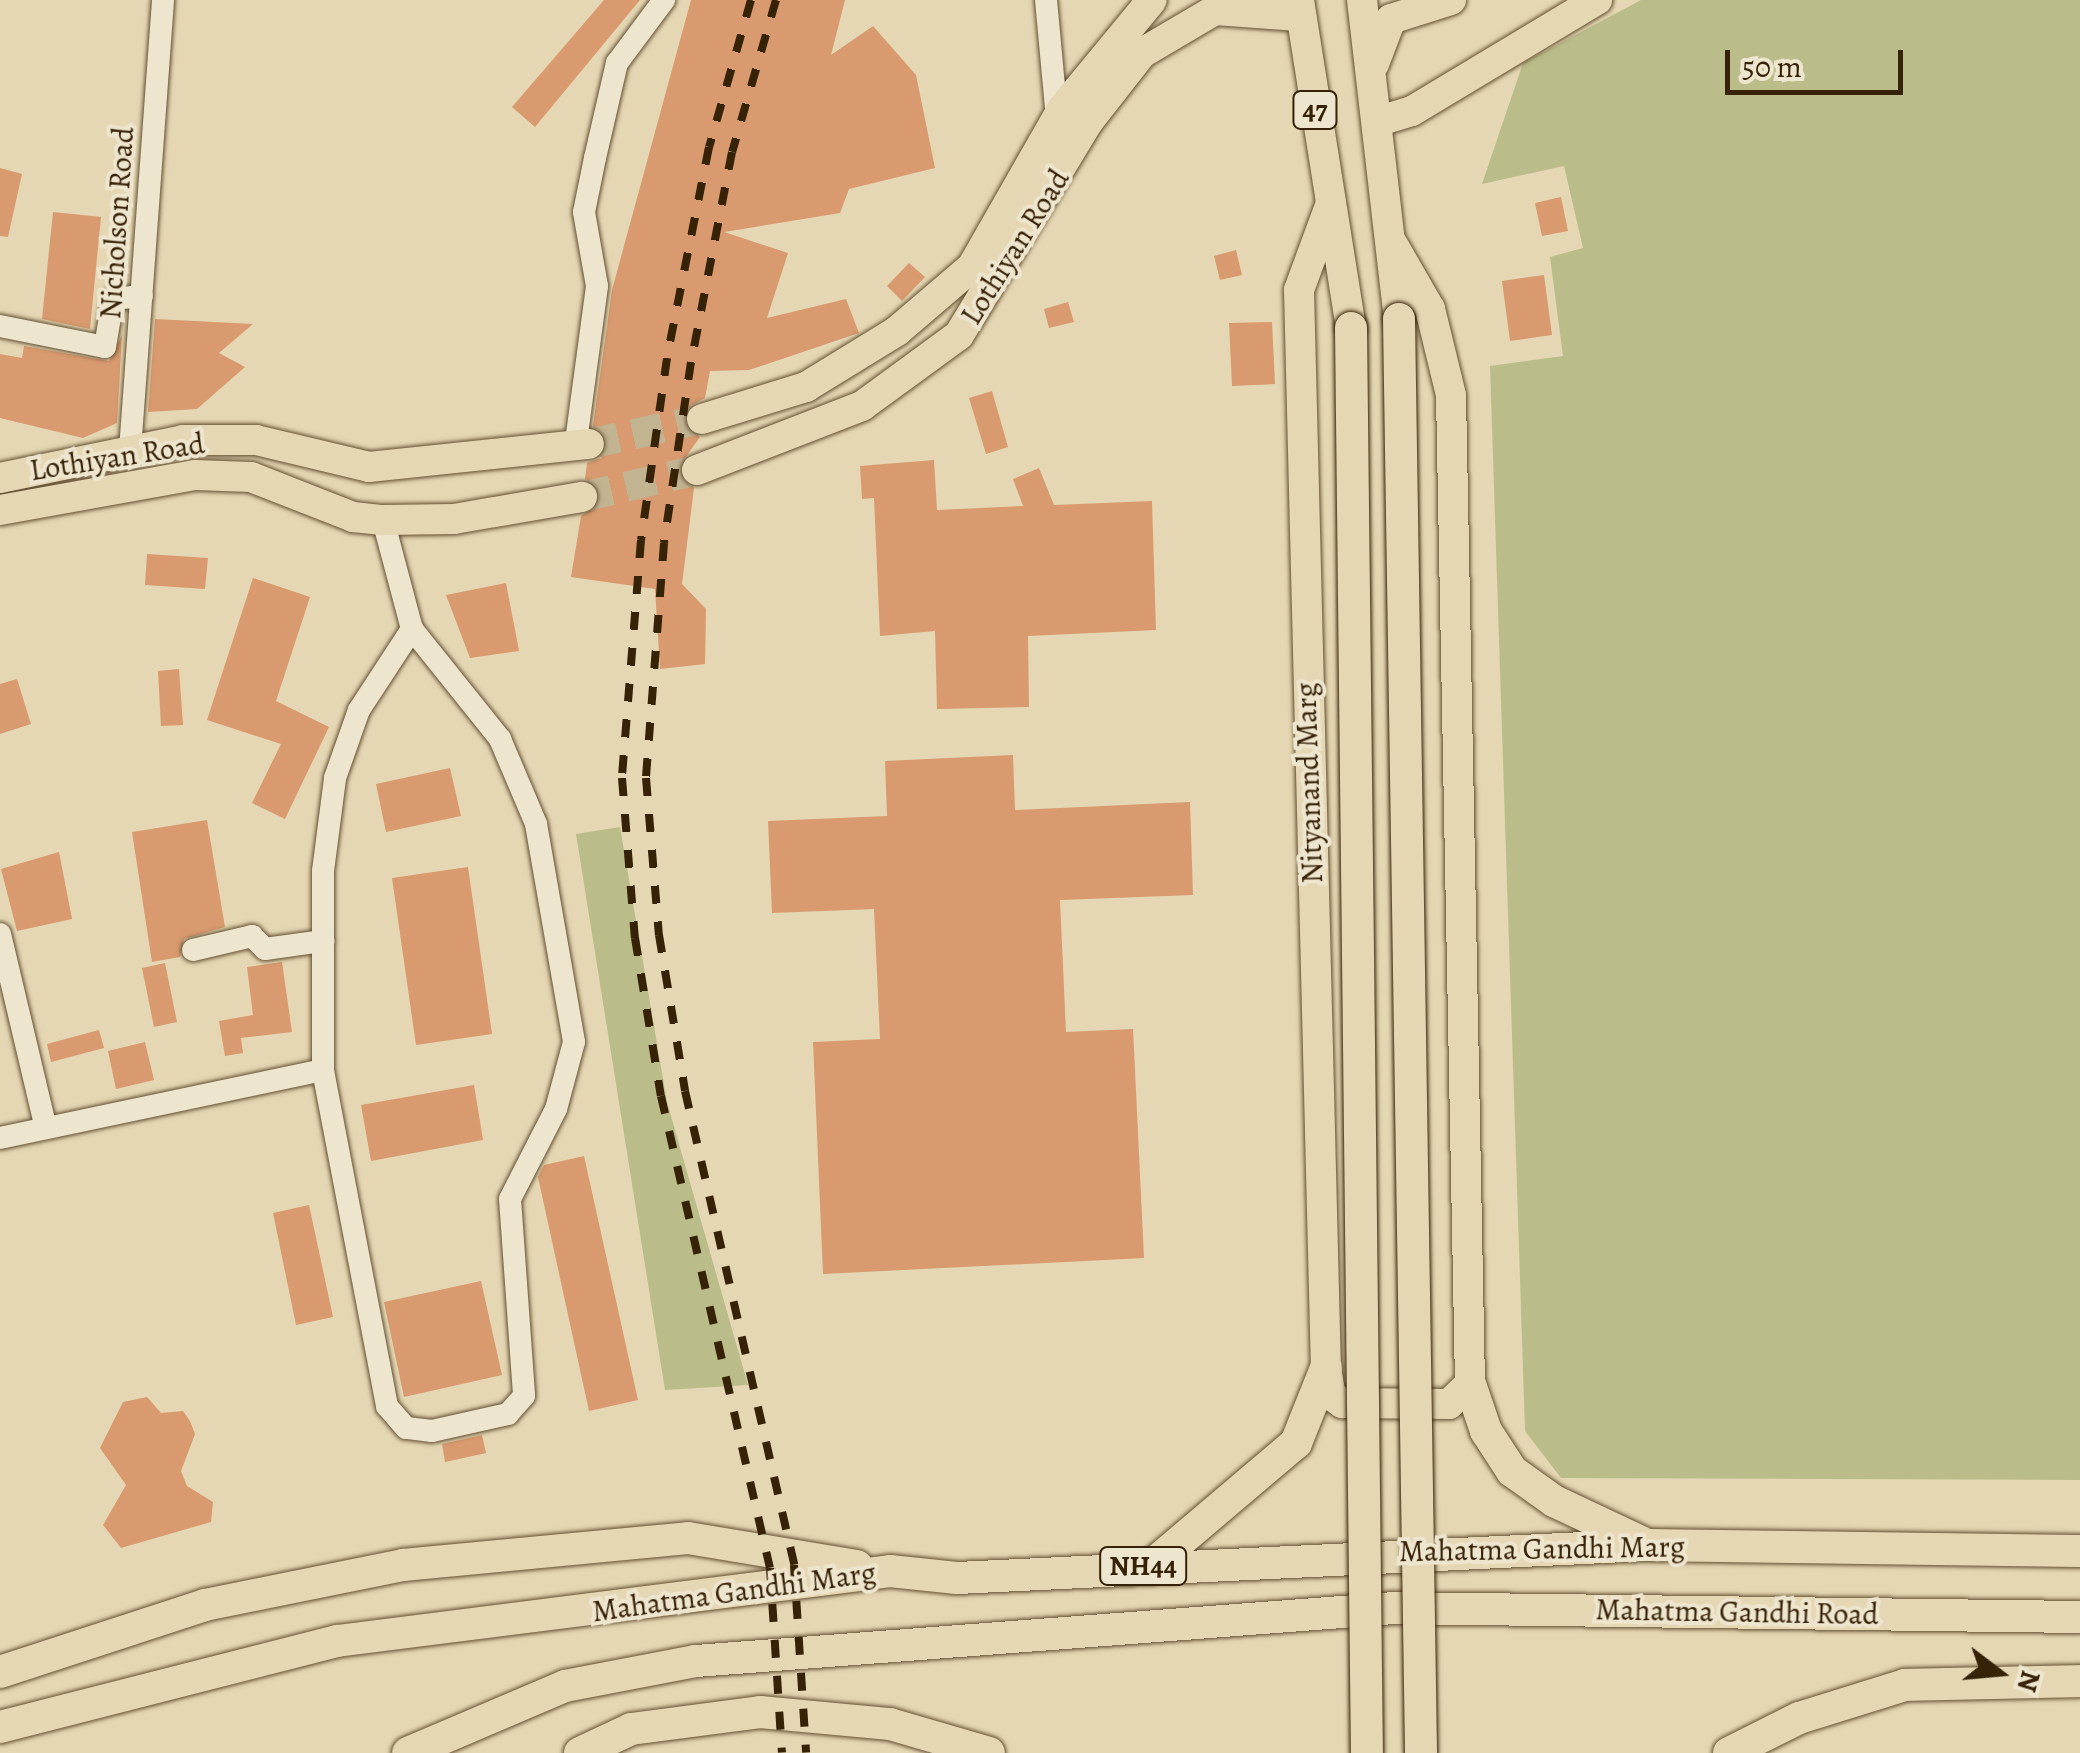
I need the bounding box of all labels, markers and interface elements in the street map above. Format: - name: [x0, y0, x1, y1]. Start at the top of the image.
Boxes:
- scale bar: [1730, 30, 1908, 92]
- text: 50 m: [1742, 47, 1802, 87]
- road number: 47: [1290, 87, 1340, 133]
- street label: Nicholson Road: [92, 126, 142, 320]
- street label: Lothiyan Road: [953, 163, 1077, 331]
- street label: Lothiyan Road: [27, 425, 207, 489]
- street label: Nityanand Marg: [1288, 682, 1330, 884]
- street label: Mahatma Gandhi Marg: [1399, 1529, 1685, 1569]
- road number: NH44: [1098, 1543, 1188, 1589]
- street label: Mahatma Gandhi Marg: [590, 1554, 878, 1630]
- street label: Mahatma Gandhi Road: [1595, 1592, 1879, 1632]
- north arrow: [1950, 1623, 2050, 1723]
- text: N: [2008, 1666, 2050, 1696]

